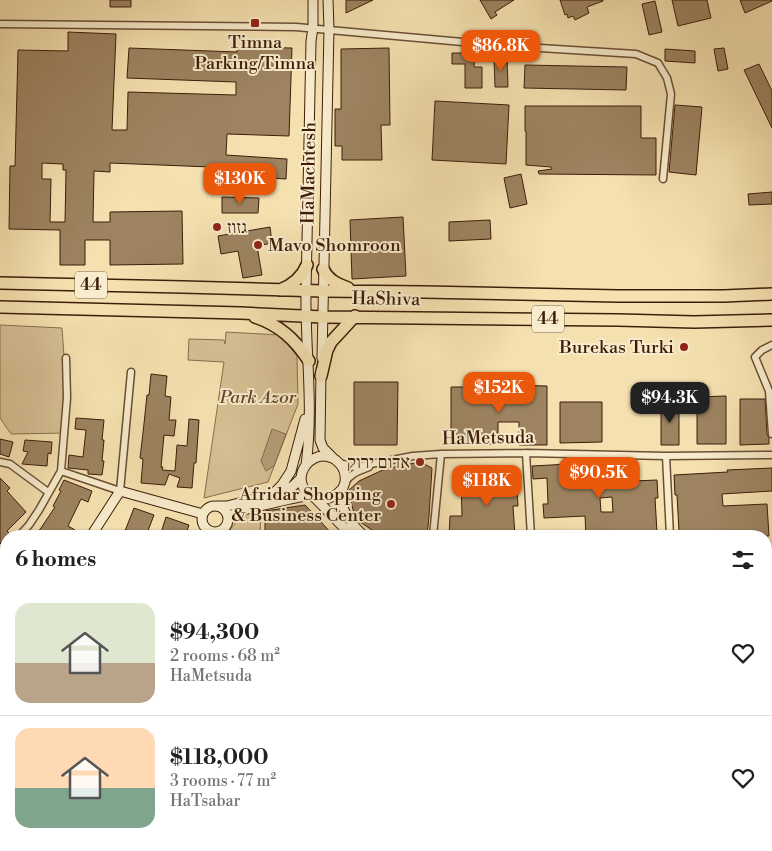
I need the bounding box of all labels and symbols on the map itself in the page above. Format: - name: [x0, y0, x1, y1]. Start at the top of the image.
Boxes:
- marker: Timna Parking/Timna: [249, 17, 261, 29]
- pin: $86.8K: [460, 30, 542, 72]
- place label: Timna Parking/Timna: [195, 31, 316, 75]
- street label: HaMachtesh: [297, 121, 321, 224]
- pin: $130K: [205, 162, 275, 205]
- place label: גזוז: [227, 216, 247, 239]
- marker: גזוז: [211, 221, 223, 233]
- place label: Mavo Shomroon: [268, 234, 401, 257]
- marker: Mavo Shomroon: [252, 239, 264, 251]
- road number: 44: [75, 272, 107, 298]
- street label: HaShiva: [352, 287, 421, 311]
- road number: 44: [532, 306, 564, 332]
- place label: Burekas Turki: [558, 336, 674, 359]
- marker: Burekas Turki: [678, 341, 690, 353]
- pin: $152K: [464, 372, 534, 414]
- pin: $94.3K: [629, 382, 711, 424]
- park label: Park Azor: [219, 386, 297, 409]
- street label: HaMetsuda: [442, 426, 535, 450]
- place label: אדום ירוק: [347, 451, 410, 474]
- marker: אדום ירוק: [414, 456, 426, 468]
- pin: $90.5K: [558, 456, 640, 499]
- pin: $118K: [452, 464, 522, 507]
- place label: Afridar Shopping & Business Center: [232, 483, 382, 527]
- marker: Afridar Shopping & Business Center: [385, 498, 397, 510]

